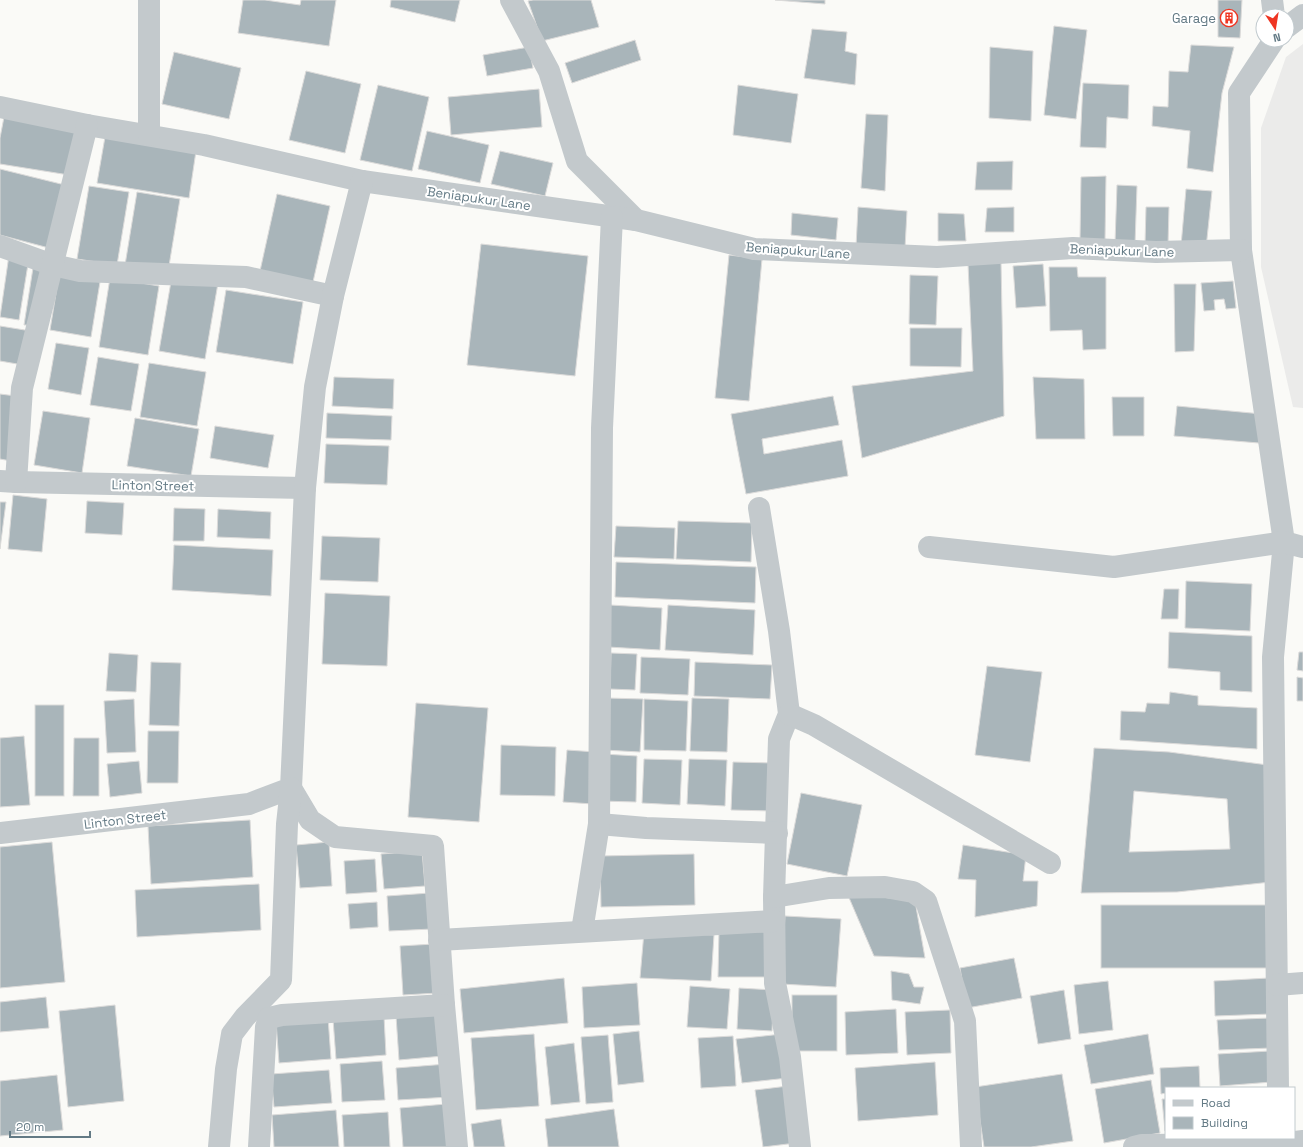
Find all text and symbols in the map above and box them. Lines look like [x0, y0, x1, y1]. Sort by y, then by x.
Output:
building icon: Garage [1219, 8, 1239, 28]
north arrow [1255, 8, 1295, 48]
place label: Garage [1172, 10, 1216, 27]
text: N [1272, 30, 1282, 45]
street label: Beniapukur Lane [426, 183, 532, 214]
street label: Beniapukur Lane [745, 238, 851, 263]
street label: Beniapukur Lane [1069, 240, 1175, 261]
street label: Linton Street [111, 476, 195, 495]
street label: Linton Street [83, 806, 167, 833]
legend [1165, 1087, 1295, 1139]
text: Road [1201, 1095, 1230, 1111]
scale bar [10, 1113, 90, 1139]
text: Building [1201, 1115, 1248, 1131]
text: 20 m [16, 1119, 44, 1135]

